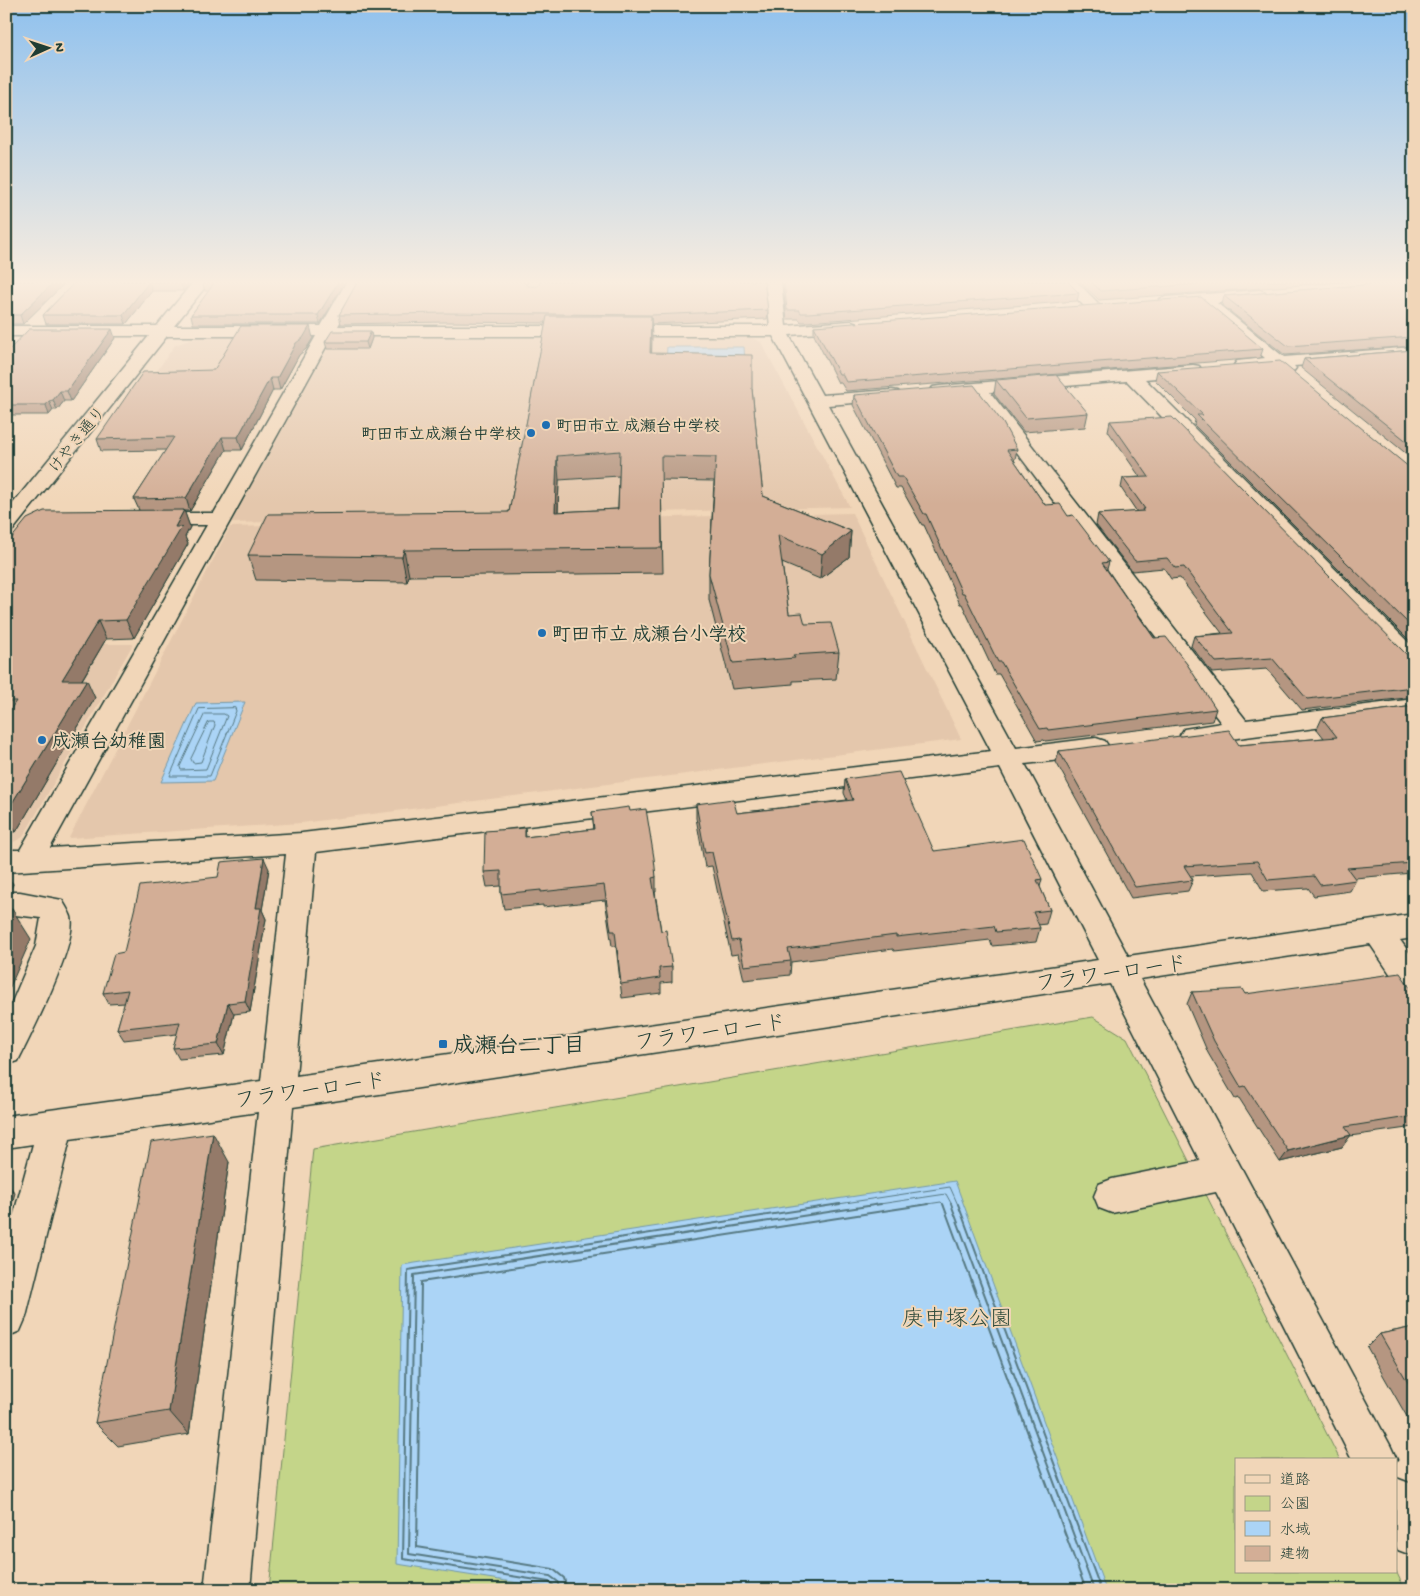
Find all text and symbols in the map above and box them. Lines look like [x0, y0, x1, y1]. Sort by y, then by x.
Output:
north arrow [22, 22, 72, 72]
text: N [50, 42, 67, 52]
street label: けやき通り [45, 404, 111, 478]
place label: 町田市立 成瀬台中学校 [556, 417, 720, 438]
marker: 町田市立 成瀬台中学校 [540, 419, 552, 431]
place label: 町田市立成瀬台中学校 [361, 425, 521, 446]
marker: 町田市立成瀬台中学校 [525, 427, 537, 439]
place label: 町田市立 成瀬台小学校 [552, 624, 747, 648]
marker: 町田市立 成瀬台小学校 [536, 627, 548, 639]
place label: 成瀬台幼稚園 [52, 731, 166, 755]
marker: 成瀬台幼稚園 [36, 734, 48, 746]
street label: フラワーロード [1034, 952, 1189, 999]
street label: フラワーロード [633, 1011, 788, 1058]
place label: 成瀬台二丁目 [453, 1033, 585, 1061]
marker: 成瀬台二丁目 [437, 1038, 449, 1050]
street label: フラワーロード [233, 1069, 388, 1116]
park label: 庚申塚公園 [902, 1306, 1012, 1334]
legend [1235, 1458, 1398, 1574]
text: 道路 [1280, 1472, 1310, 1490]
text: 公園 [1280, 1496, 1310, 1514]
text: 水域 [1280, 1521, 1310, 1540]
text: 建物 [1280, 1546, 1310, 1564]

